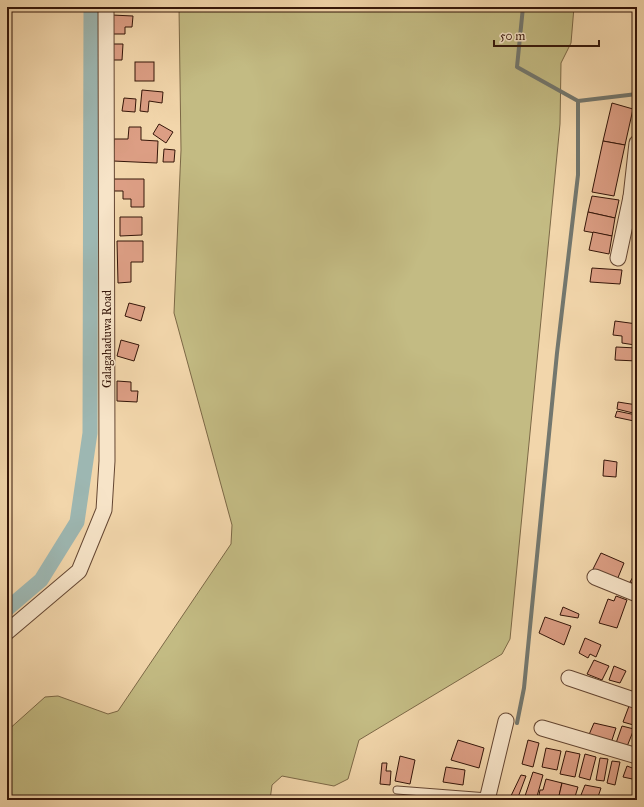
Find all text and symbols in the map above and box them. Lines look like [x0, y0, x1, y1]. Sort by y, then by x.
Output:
scale bar [494, 22, 599, 48]
text: 50 m [500, 29, 525, 43]
street label: Galagahaduwa Road [100, 290, 115, 388]

